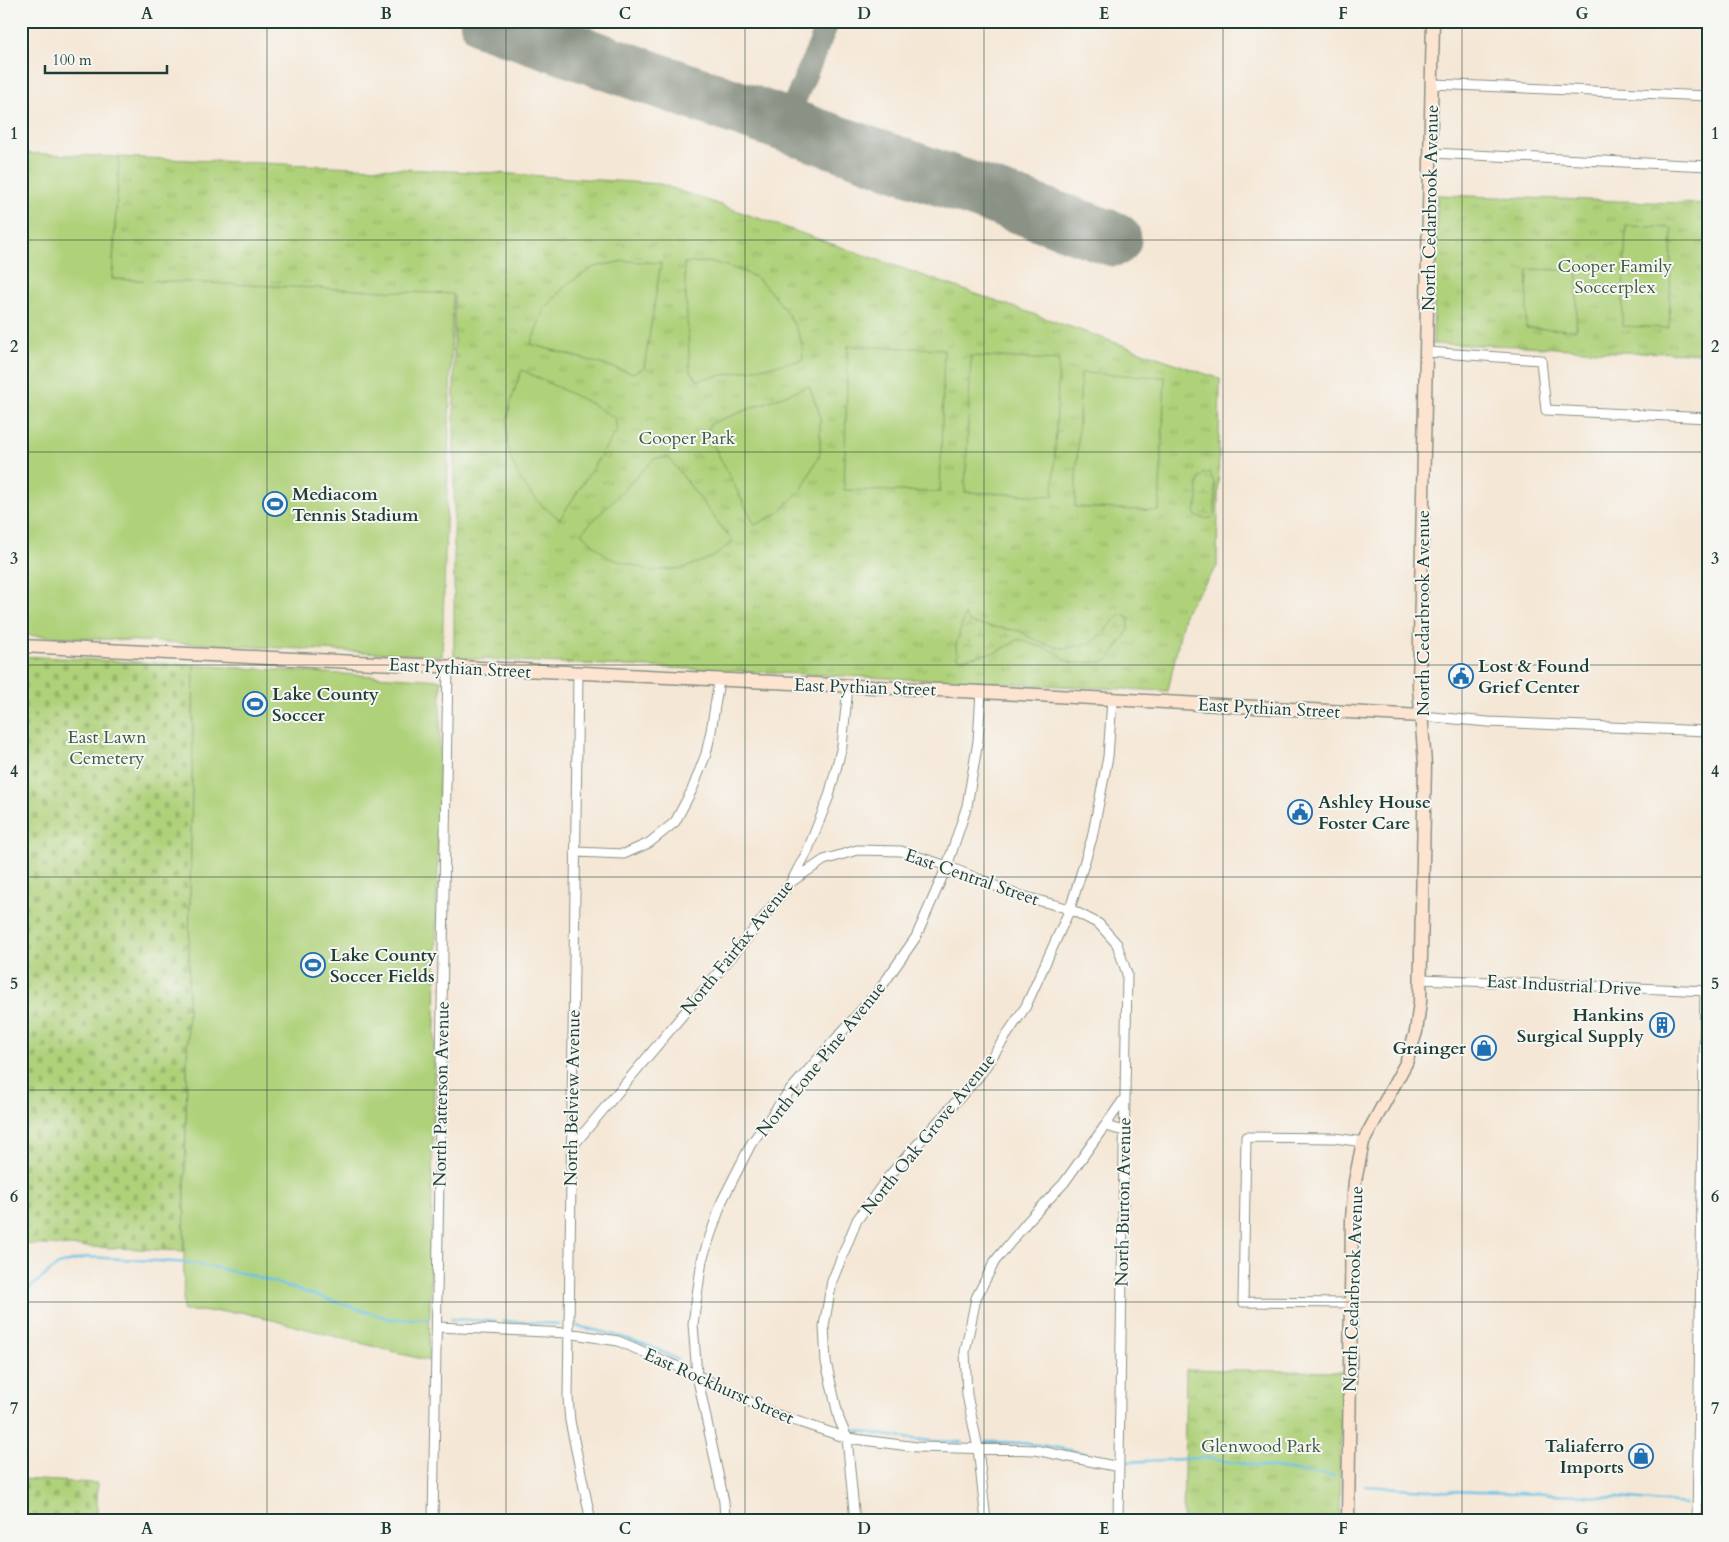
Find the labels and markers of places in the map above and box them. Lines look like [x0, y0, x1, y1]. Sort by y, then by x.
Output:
place label: Mediacom Tennis Stadium [292, 482, 419, 528]
sports icon: Mediacom Tennis Stadium [262, 491, 288, 517]
place label: Lost & Found Grief Center [1478, 654, 1590, 700]
public building icon: Lost & Found Grief Center [1448, 663, 1474, 689]
place label: Lake County Soccer [272, 682, 380, 728]
sports icon: Lake County Soccer [242, 691, 268, 717]
place label: Ashley House Foster Care [1318, 790, 1431, 836]
public building icon: Ashley House Foster Care [1287, 799, 1313, 825]
place label: Lake County Soccer Fields [330, 943, 438, 989]
sports icon: Lake County Soccer Fields [300, 952, 326, 978]
place label: Hankins Surgical Supply [1517, 1003, 1645, 1049]
building icon: Hankins Surgical Supply [1649, 1012, 1675, 1038]
shop icon: Grainger [1471, 1035, 1497, 1061]
place label: Grainger [1392, 1036, 1467, 1061]
place label: Taliaferro Imports [1545, 1434, 1624, 1480]
shop icon: Taliaferro Imports [1628, 1443, 1654, 1469]

